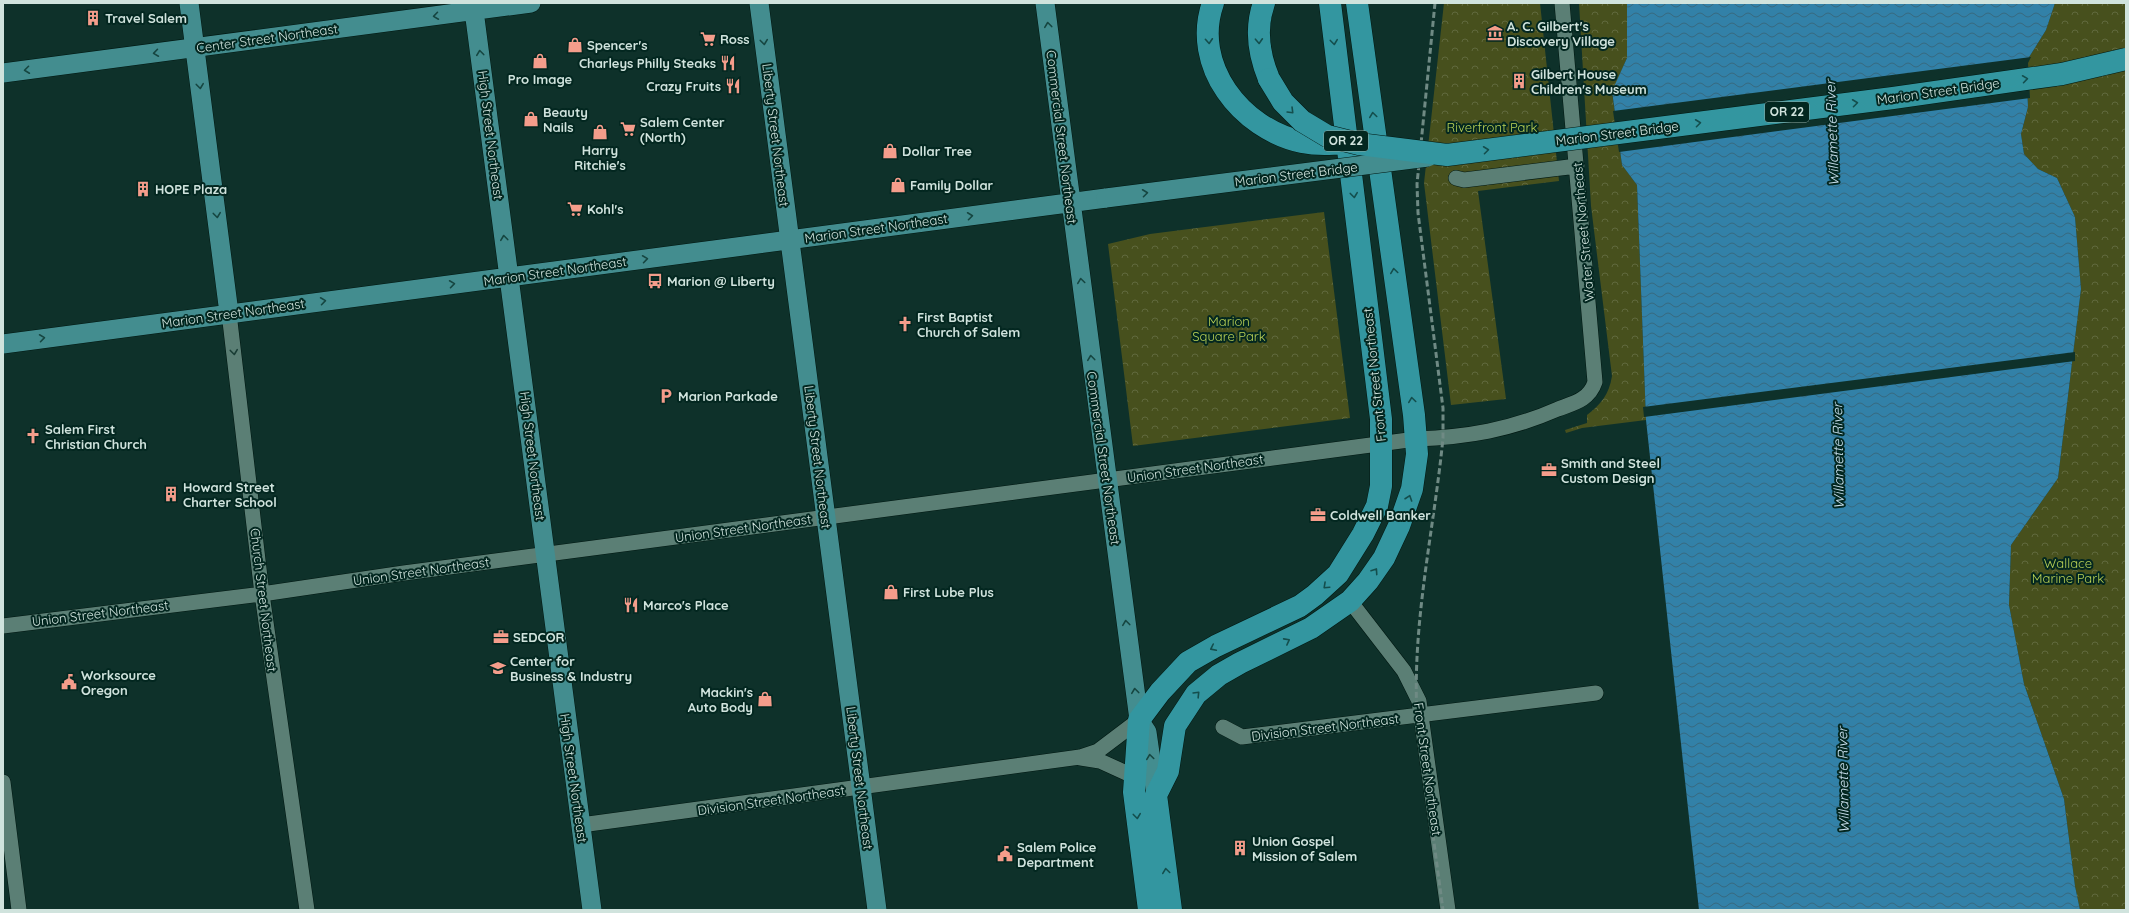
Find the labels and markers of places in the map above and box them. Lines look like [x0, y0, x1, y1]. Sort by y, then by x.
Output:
building icon: Travel Salem [84, 9, 102, 27]
place label: Travel Salem [105, 10, 187, 26]
place label: A. C. Gilbert's Discovery Village [1507, 18, 1615, 49]
museum icon: A. C. Gilbert's Discovery Village [1486, 24, 1504, 42]
supermarket icon: Ross [699, 30, 717, 48]
place label: Ross [720, 31, 750, 47]
shop icon: Spencer's [566, 36, 584, 54]
place label: Spencer's [587, 37, 647, 53]
shop icon: Pro Image [531, 52, 549, 70]
restaurant icon: Charleys Philly Steaks [719, 54, 737, 72]
place label: Charleys Philly Steaks [579, 55, 716, 71]
place label: Gilbert House Children's Museum [1531, 66, 1647, 97]
place label: Pro Image [508, 71, 573, 87]
building icon: Gilbert House Children's Museum [1510, 72, 1528, 90]
restaurant icon: Crazy Fruits [724, 77, 742, 95]
place label: Crazy Fruits [646, 78, 721, 94]
place label: Beauty Nails [543, 104, 588, 135]
shop icon: Beauty Nails [522, 110, 540, 128]
place label: Salem Center (North) [640, 114, 725, 145]
supermarket icon: Salem Center (North) [619, 120, 637, 138]
shop icon: Harry Ritchie's [591, 123, 609, 141]
place label: Harry Ritchie's [574, 142, 626, 173]
shop icon: Dollar Tree [881, 142, 899, 160]
place label: Dollar Tree [902, 143, 972, 159]
shop icon: Family Dollar [889, 176, 907, 194]
place label: Family Dollar [910, 177, 994, 193]
building icon: HOPE Plaza [134, 180, 152, 198]
place label: HOPE Plaza [155, 181, 227, 197]
supermarket icon: Kohl's [566, 200, 584, 218]
place label: Kohl's [587, 201, 624, 217]
bus stop icon: Marion @ Liberty [646, 272, 664, 290]
place label: Marion @ Liberty [667, 273, 775, 289]
place label: First Baptist Church of Salem [917, 309, 1020, 340]
church icon: First Baptist Church of Salem [896, 315, 914, 333]
parking icon: Marion Parkade [657, 387, 675, 405]
place label: Marion Parkade [678, 388, 778, 404]
place label: Salem First Christian Church [45, 421, 147, 452]
church icon: Salem First Christian Church [24, 427, 42, 445]
place label: Smith and Steel Custom Design [1561, 455, 1660, 486]
office icon: Smith and Steel Custom Design [1540, 461, 1558, 479]
place label: Howard Street Charter School [183, 479, 277, 510]
building icon: Howard Street Charter School [162, 485, 180, 503]
office icon: Coldwell Banker [1309, 506, 1327, 524]
place label: Coldwell Banker [1330, 507, 1431, 523]
shop icon: First Lube Plus [882, 583, 900, 601]
place label: First Lube Plus [903, 584, 994, 600]
restaurant icon: Marco's Place [622, 596, 640, 614]
place label: Marco's Place [643, 597, 729, 613]
office icon: SEDCOR [492, 628, 510, 646]
place label: SEDCOR [513, 629, 565, 645]
place label: Center for Business & Industry [510, 653, 632, 684]
school or university icon: Center for Business & Industry [489, 659, 507, 677]
place label: Worksource Oregon [81, 667, 156, 698]
public building icon: Worksource Oregon [60, 673, 78, 691]
place label: Mackin's Auto Body [688, 684, 753, 715]
shop icon: Mackin's Auto Body [756, 690, 774, 708]
place label: Union Gospel Mission of Salem [1252, 833, 1357, 864]
place label: Salem Police Department [1017, 839, 1097, 870]
building icon: Union Gospel Mission of Salem [1231, 839, 1249, 857]
public building icon: Salem Police Department [996, 845, 1014, 863]

